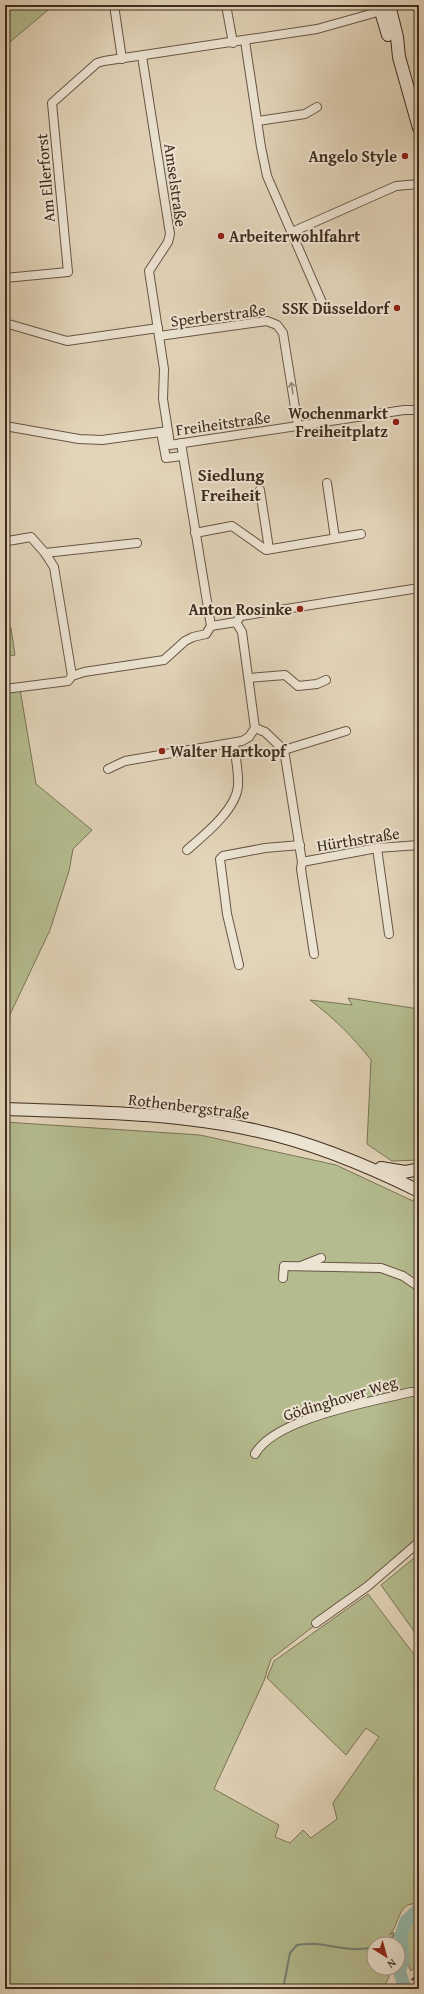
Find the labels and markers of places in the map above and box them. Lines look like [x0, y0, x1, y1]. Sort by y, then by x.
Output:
place label: Angelo Style [309, 144, 397, 168]
marker: Angelo Style [400, 151, 410, 161]
place label: Arbeiterwohlfahrt [229, 224, 360, 248]
marker: Arbeiterwohlfahrt [216, 231, 226, 241]
place label: SSK Düsseldorf [282, 296, 391, 320]
marker: SSK Düsseldorf [392, 303, 402, 313]
place label: Wochenmarkt Freiheitplatz [288, 401, 388, 443]
marker: Wochenmarkt Freiheitplatz [391, 417, 401, 427]
place label: Anton Rosinke [188, 597, 292, 621]
marker: Anton Rosinke [295, 604, 305, 614]
place label: Walter Hartkopf [170, 739, 288, 763]
marker: Walter Hartkopf [157, 746, 167, 756]

